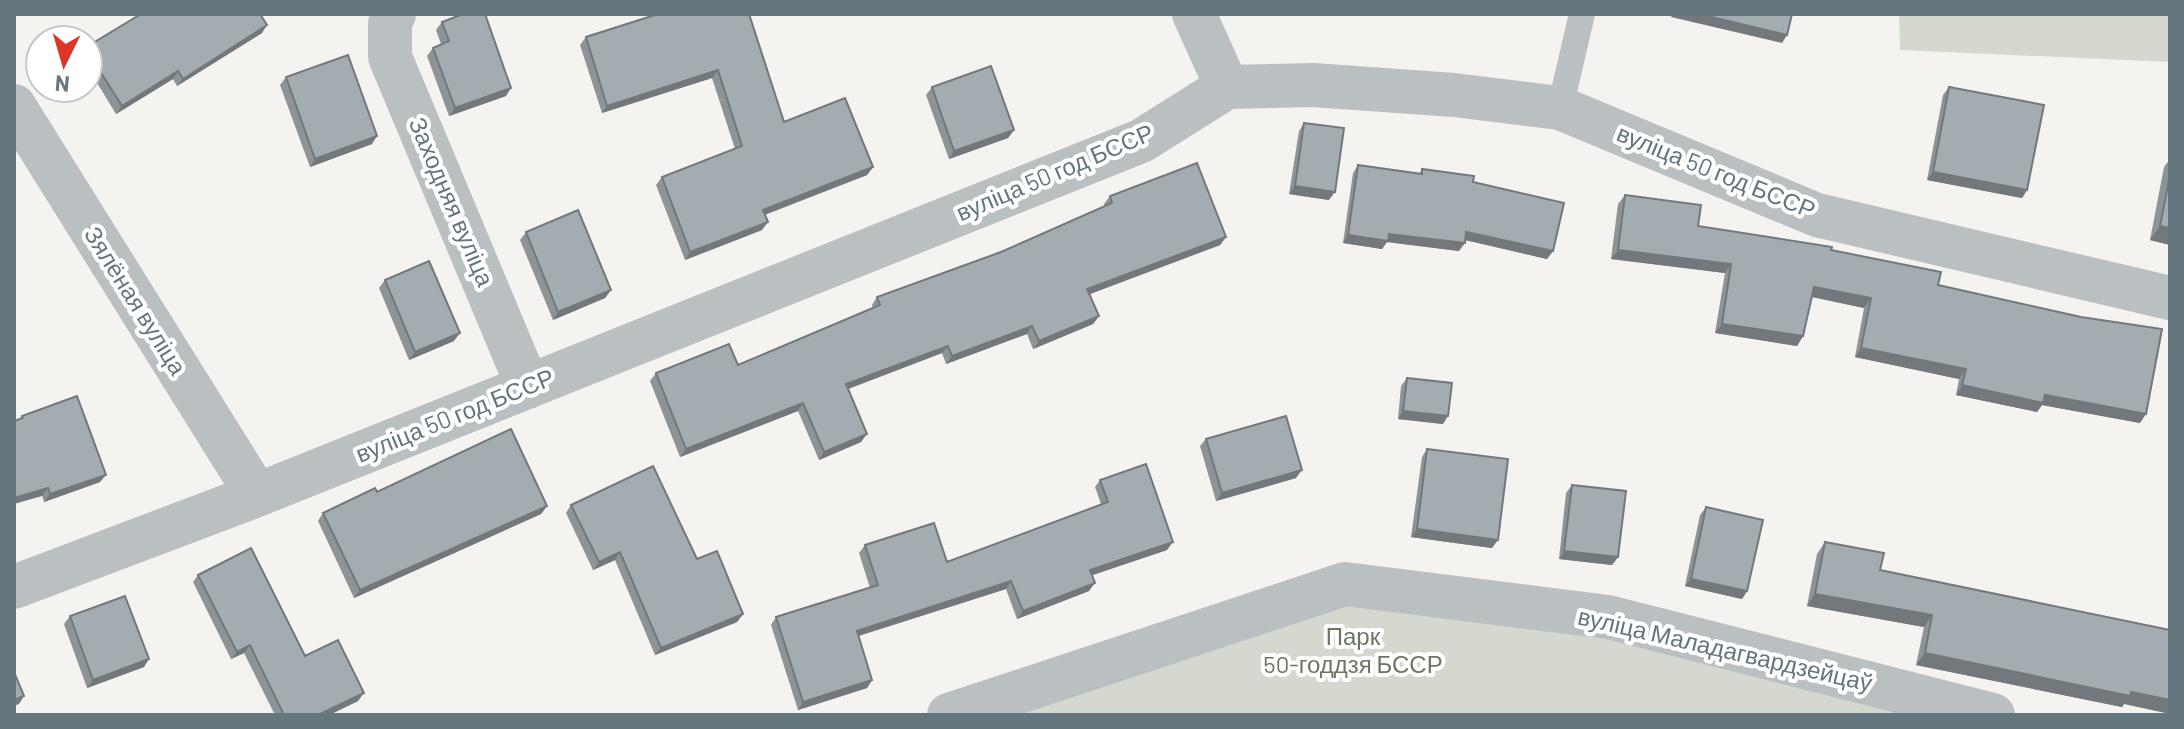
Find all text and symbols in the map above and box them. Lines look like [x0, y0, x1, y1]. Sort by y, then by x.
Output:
north arrow [24, 24, 104, 104]
text: N [54, 71, 71, 99]
street label: Заходняя вуліца [404, 113, 501, 291]
street label: вуліца 50 год БССР [951, 117, 1157, 226]
street label: вуліца 50 год БССР [1613, 118, 1820, 224]
street label: Зялёная вуліца [79, 221, 194, 380]
street label: вуліца 50 год БССР [351, 362, 558, 468]
street label: вуліца Маладагвардзейцаў [1575, 601, 1875, 697]
park label: Парк 50-годдзя БССР [1263, 621, 1443, 678]

